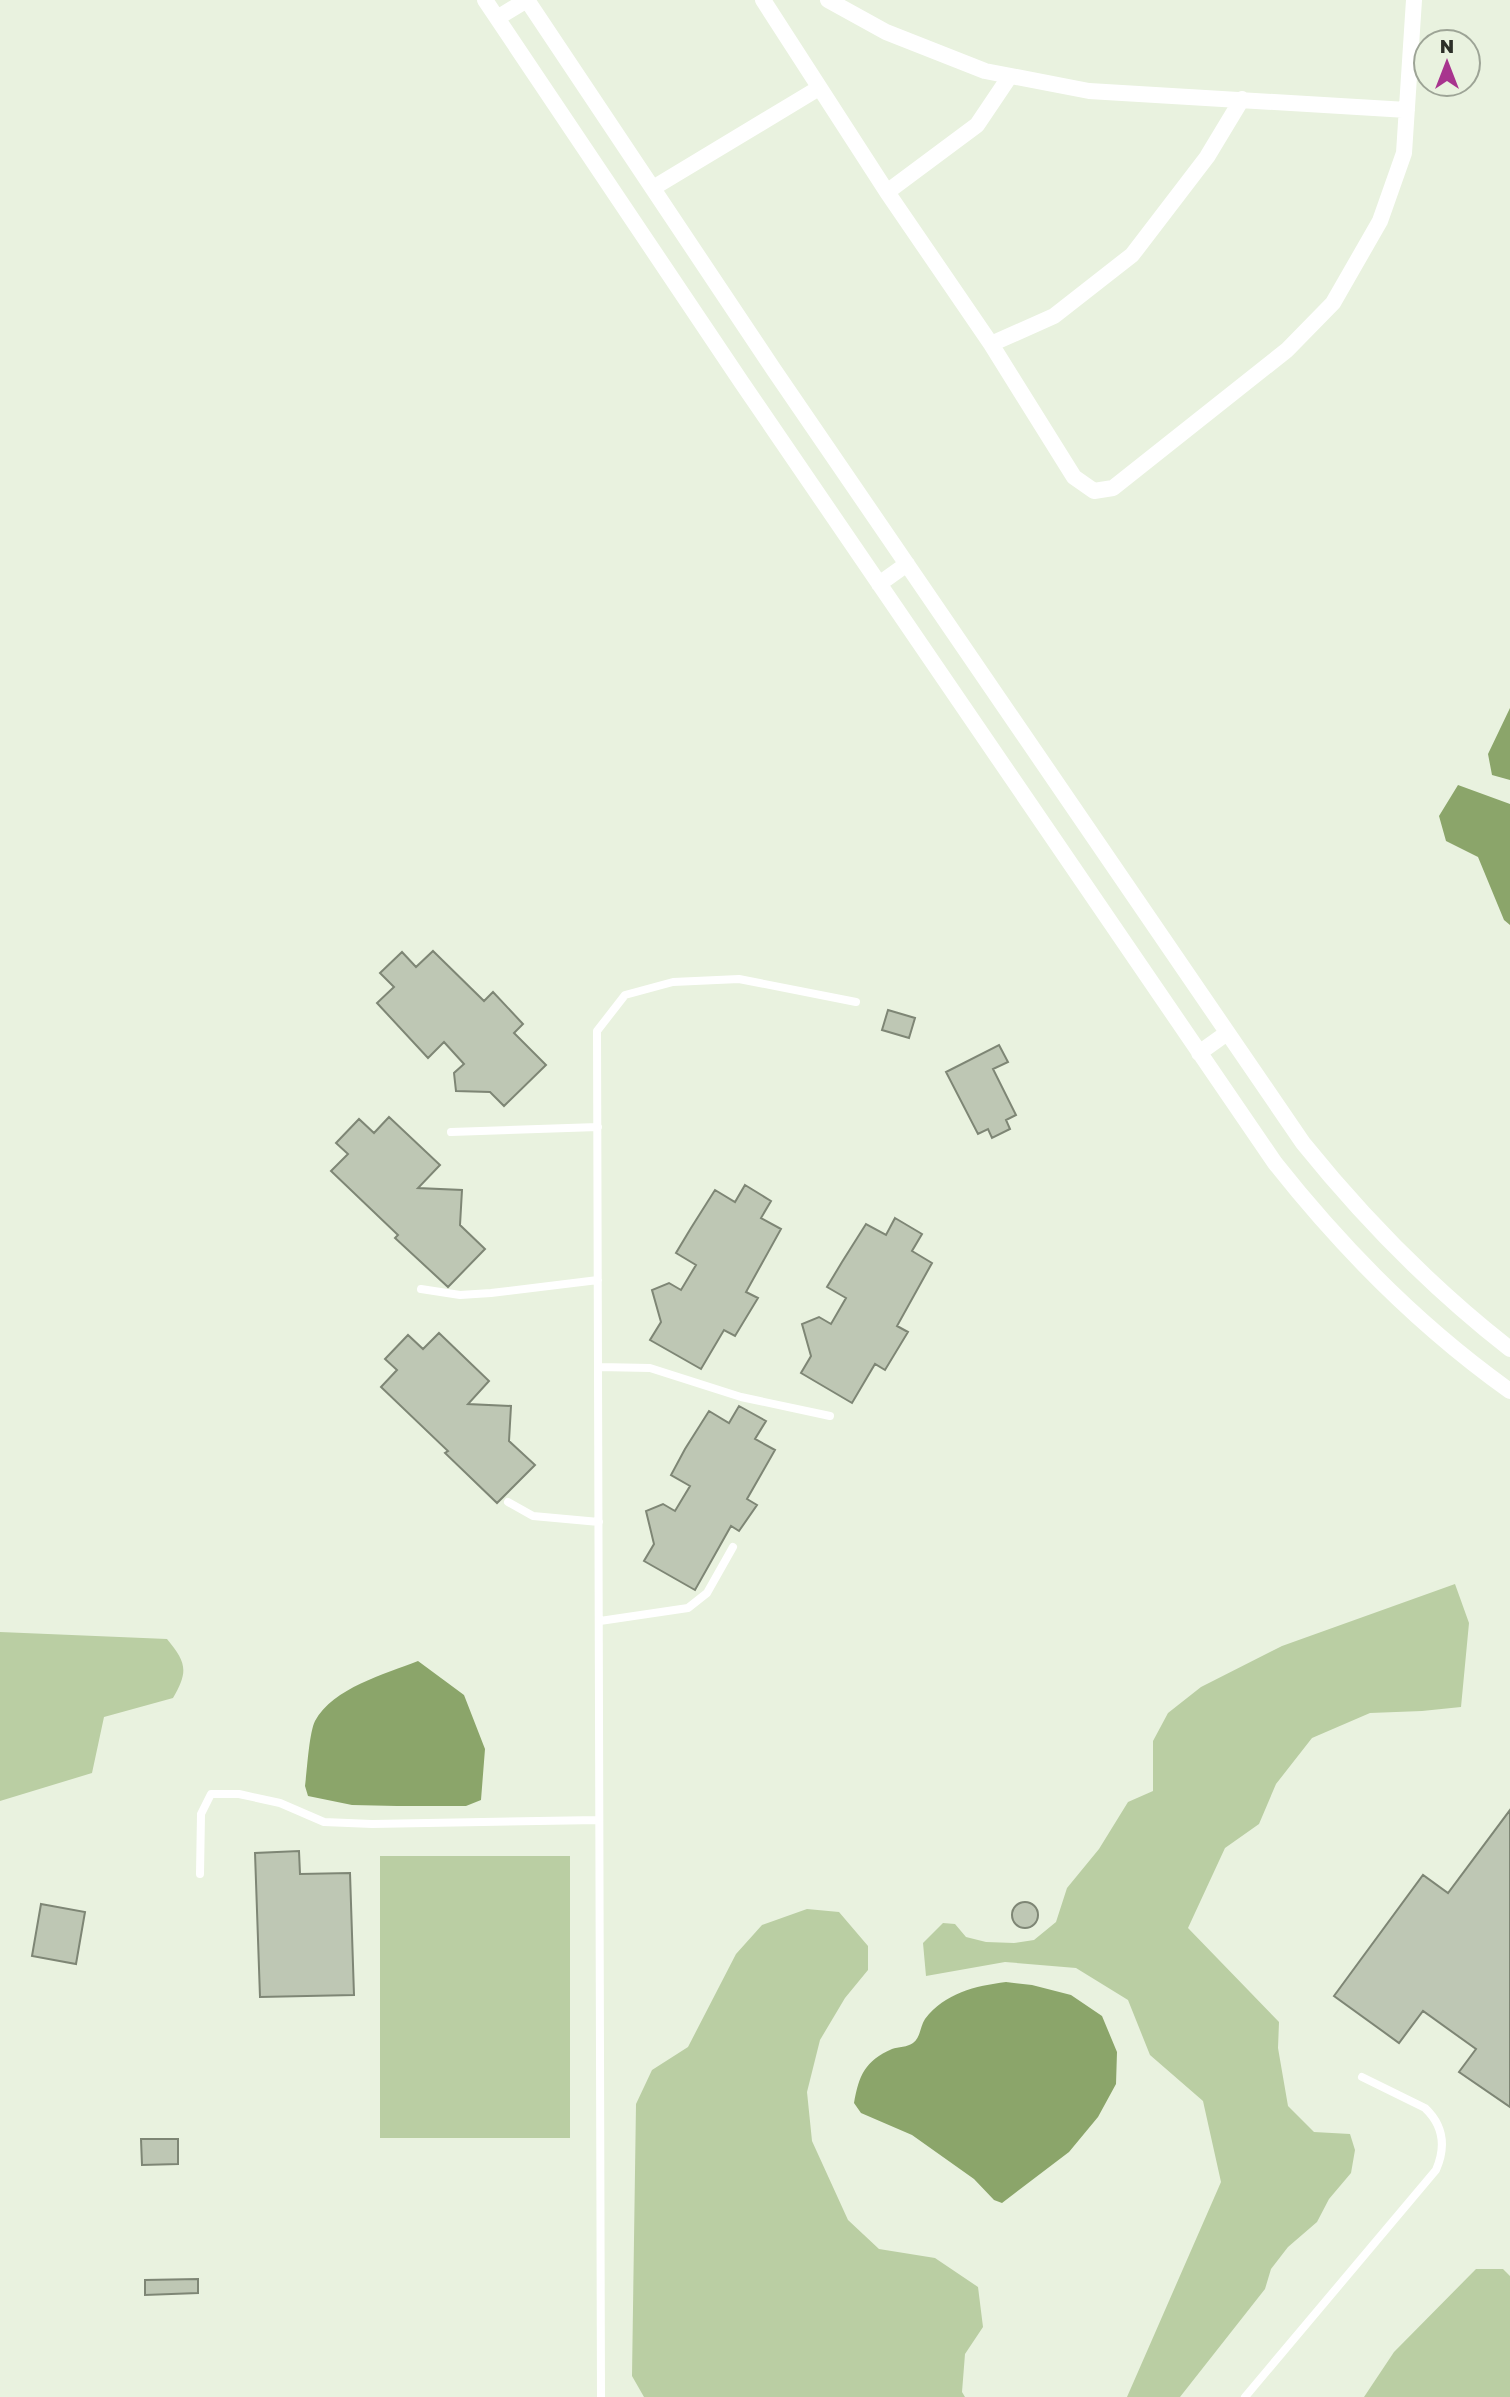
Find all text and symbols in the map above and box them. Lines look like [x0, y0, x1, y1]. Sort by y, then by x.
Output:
north arrow [1412, 28, 1482, 98]
text: N [1440, 34, 1454, 57]

